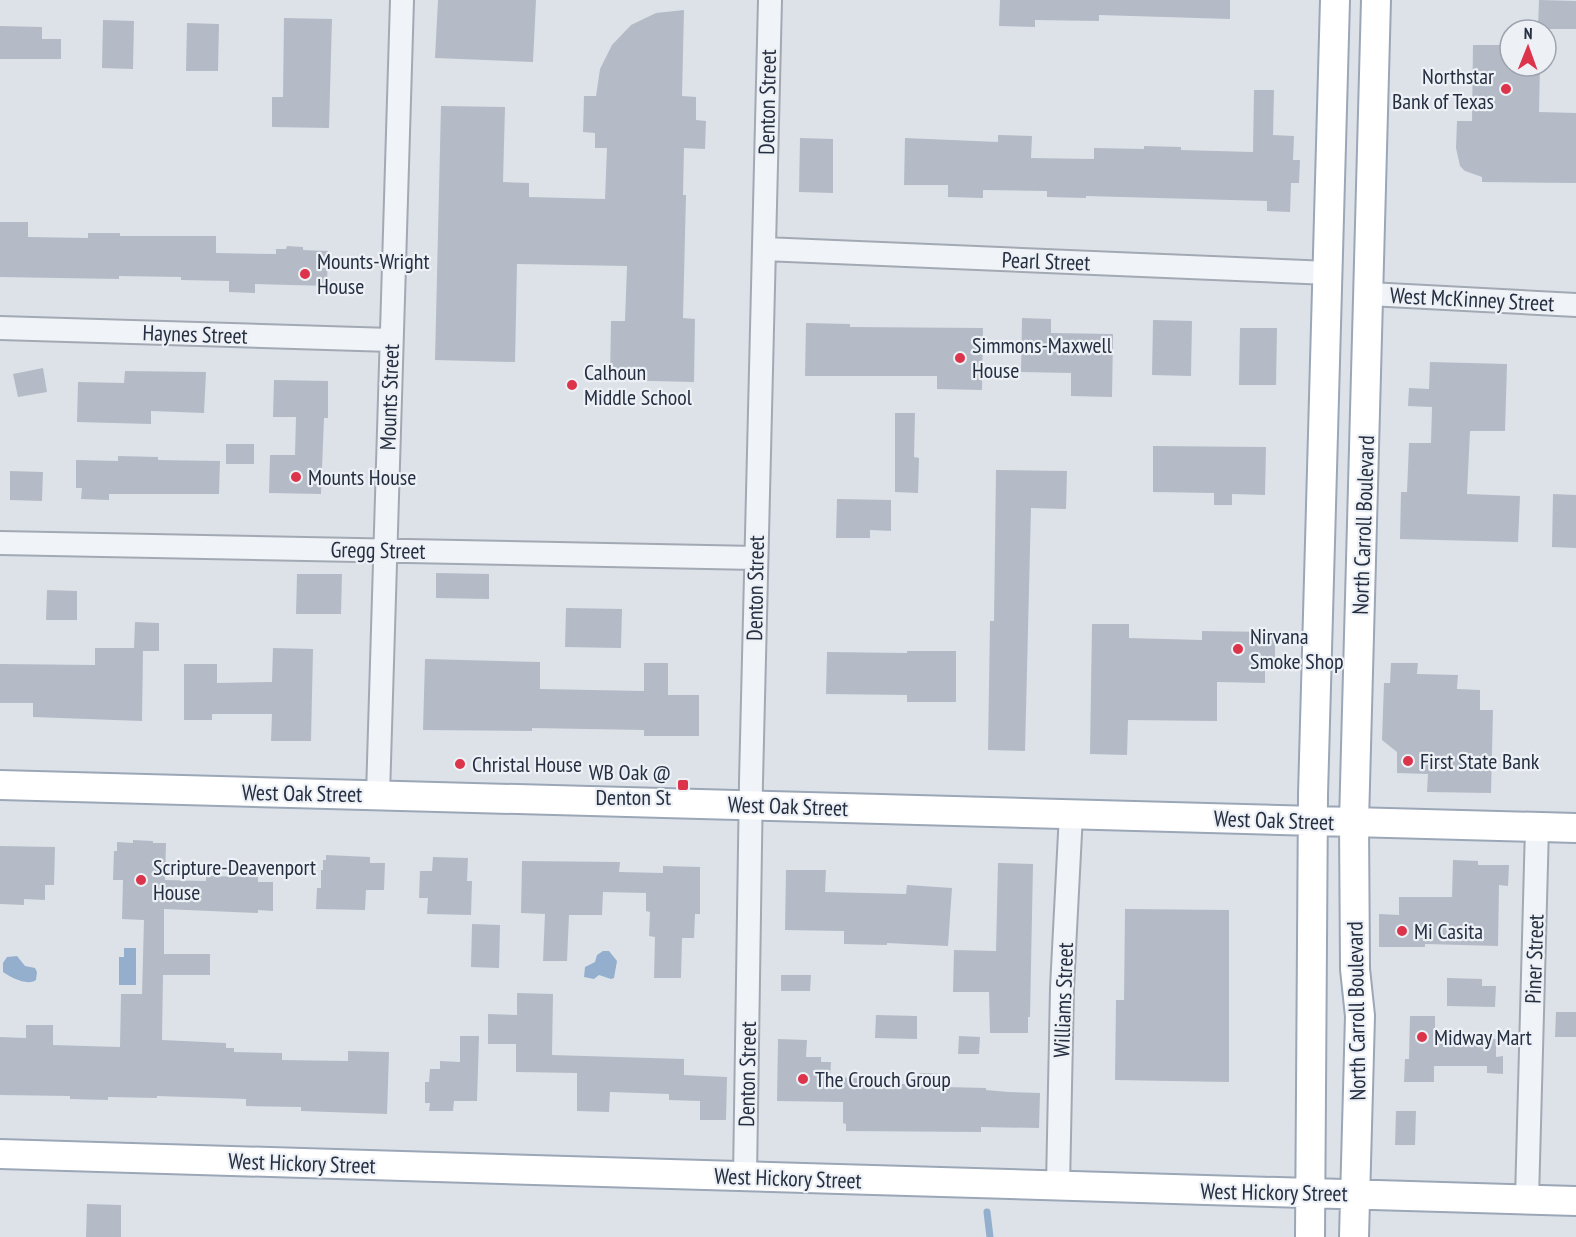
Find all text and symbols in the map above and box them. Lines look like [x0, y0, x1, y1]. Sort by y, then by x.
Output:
north arrow [1498, 18, 1558, 78]
text: N [1524, 23, 1533, 43]
street label: Denton Street [752, 49, 782, 155]
place label: Northstar Bank of Texas [1392, 62, 1494, 115]
marker: Northstar Bank of Texas [1499, 82, 1513, 96]
street label: Pearl Street [1001, 245, 1091, 277]
place label: Mounts-Wright House [317, 247, 430, 300]
marker: Mounts-Wright House [298, 267, 312, 281]
street label: West McKinney Street [1389, 281, 1555, 317]
street label: Haynes Street [142, 318, 248, 350]
place label: Simmons-Maxwell House [972, 331, 1113, 384]
street label: Mounts Street [373, 343, 405, 451]
marker: Simmons-Maxwell House [953, 351, 967, 365]
place label: Calhoun Middle School [584, 358, 693, 411]
marker: Calhoun Middle School [565, 378, 579, 392]
street label: North Carroll Boulevard [1346, 435, 1380, 615]
place label: Mounts House [308, 463, 416, 491]
marker: Mounts House [289, 470, 303, 484]
street label: Gregg Street [330, 535, 426, 565]
street label: Denton Street [740, 535, 770, 641]
place label: Nirvana Smoke Shop [1250, 622, 1343, 675]
marker: Nirvana Smoke Shop [1231, 642, 1245, 656]
place label: First State Bank [1420, 747, 1540, 775]
place label: Christal House [472, 750, 582, 778]
marker: First State Bank [1401, 754, 1415, 768]
marker: Christal House [453, 757, 467, 771]
place label: WB Oak @ Denton St [589, 758, 671, 811]
street label: West Oak Street [242, 778, 362, 808]
marker: WB Oak @ Denton St [676, 778, 690, 792]
street label: West Oak Street [727, 790, 849, 822]
street label: West Oak Street [1213, 804, 1335, 836]
place label: Scripture-Deavenport House [153, 853, 316, 906]
marker: Scripture-Deavenport House [134, 873, 148, 887]
street label: Piner Street [1518, 914, 1550, 1004]
place label: Mi Casita [1414, 917, 1483, 945]
street label: North Carroll Boulevard [1340, 921, 1372, 1101]
marker: Mi Casita [1395, 924, 1409, 938]
street label: Williams Street [1047, 942, 1079, 1058]
street label: Denton Street [732, 1021, 762, 1127]
place label: Midway Mart [1434, 1023, 1532, 1051]
marker: Midway Mart [1415, 1030, 1429, 1044]
place label: The Crouch Group [815, 1065, 951, 1093]
marker: The Crouch Group [796, 1072, 810, 1086]
street label: West Hickory Street [228, 1146, 376, 1180]
street label: West Hickory Street [714, 1161, 862, 1195]
street label: West Hickory Street [1200, 1177, 1348, 1207]

